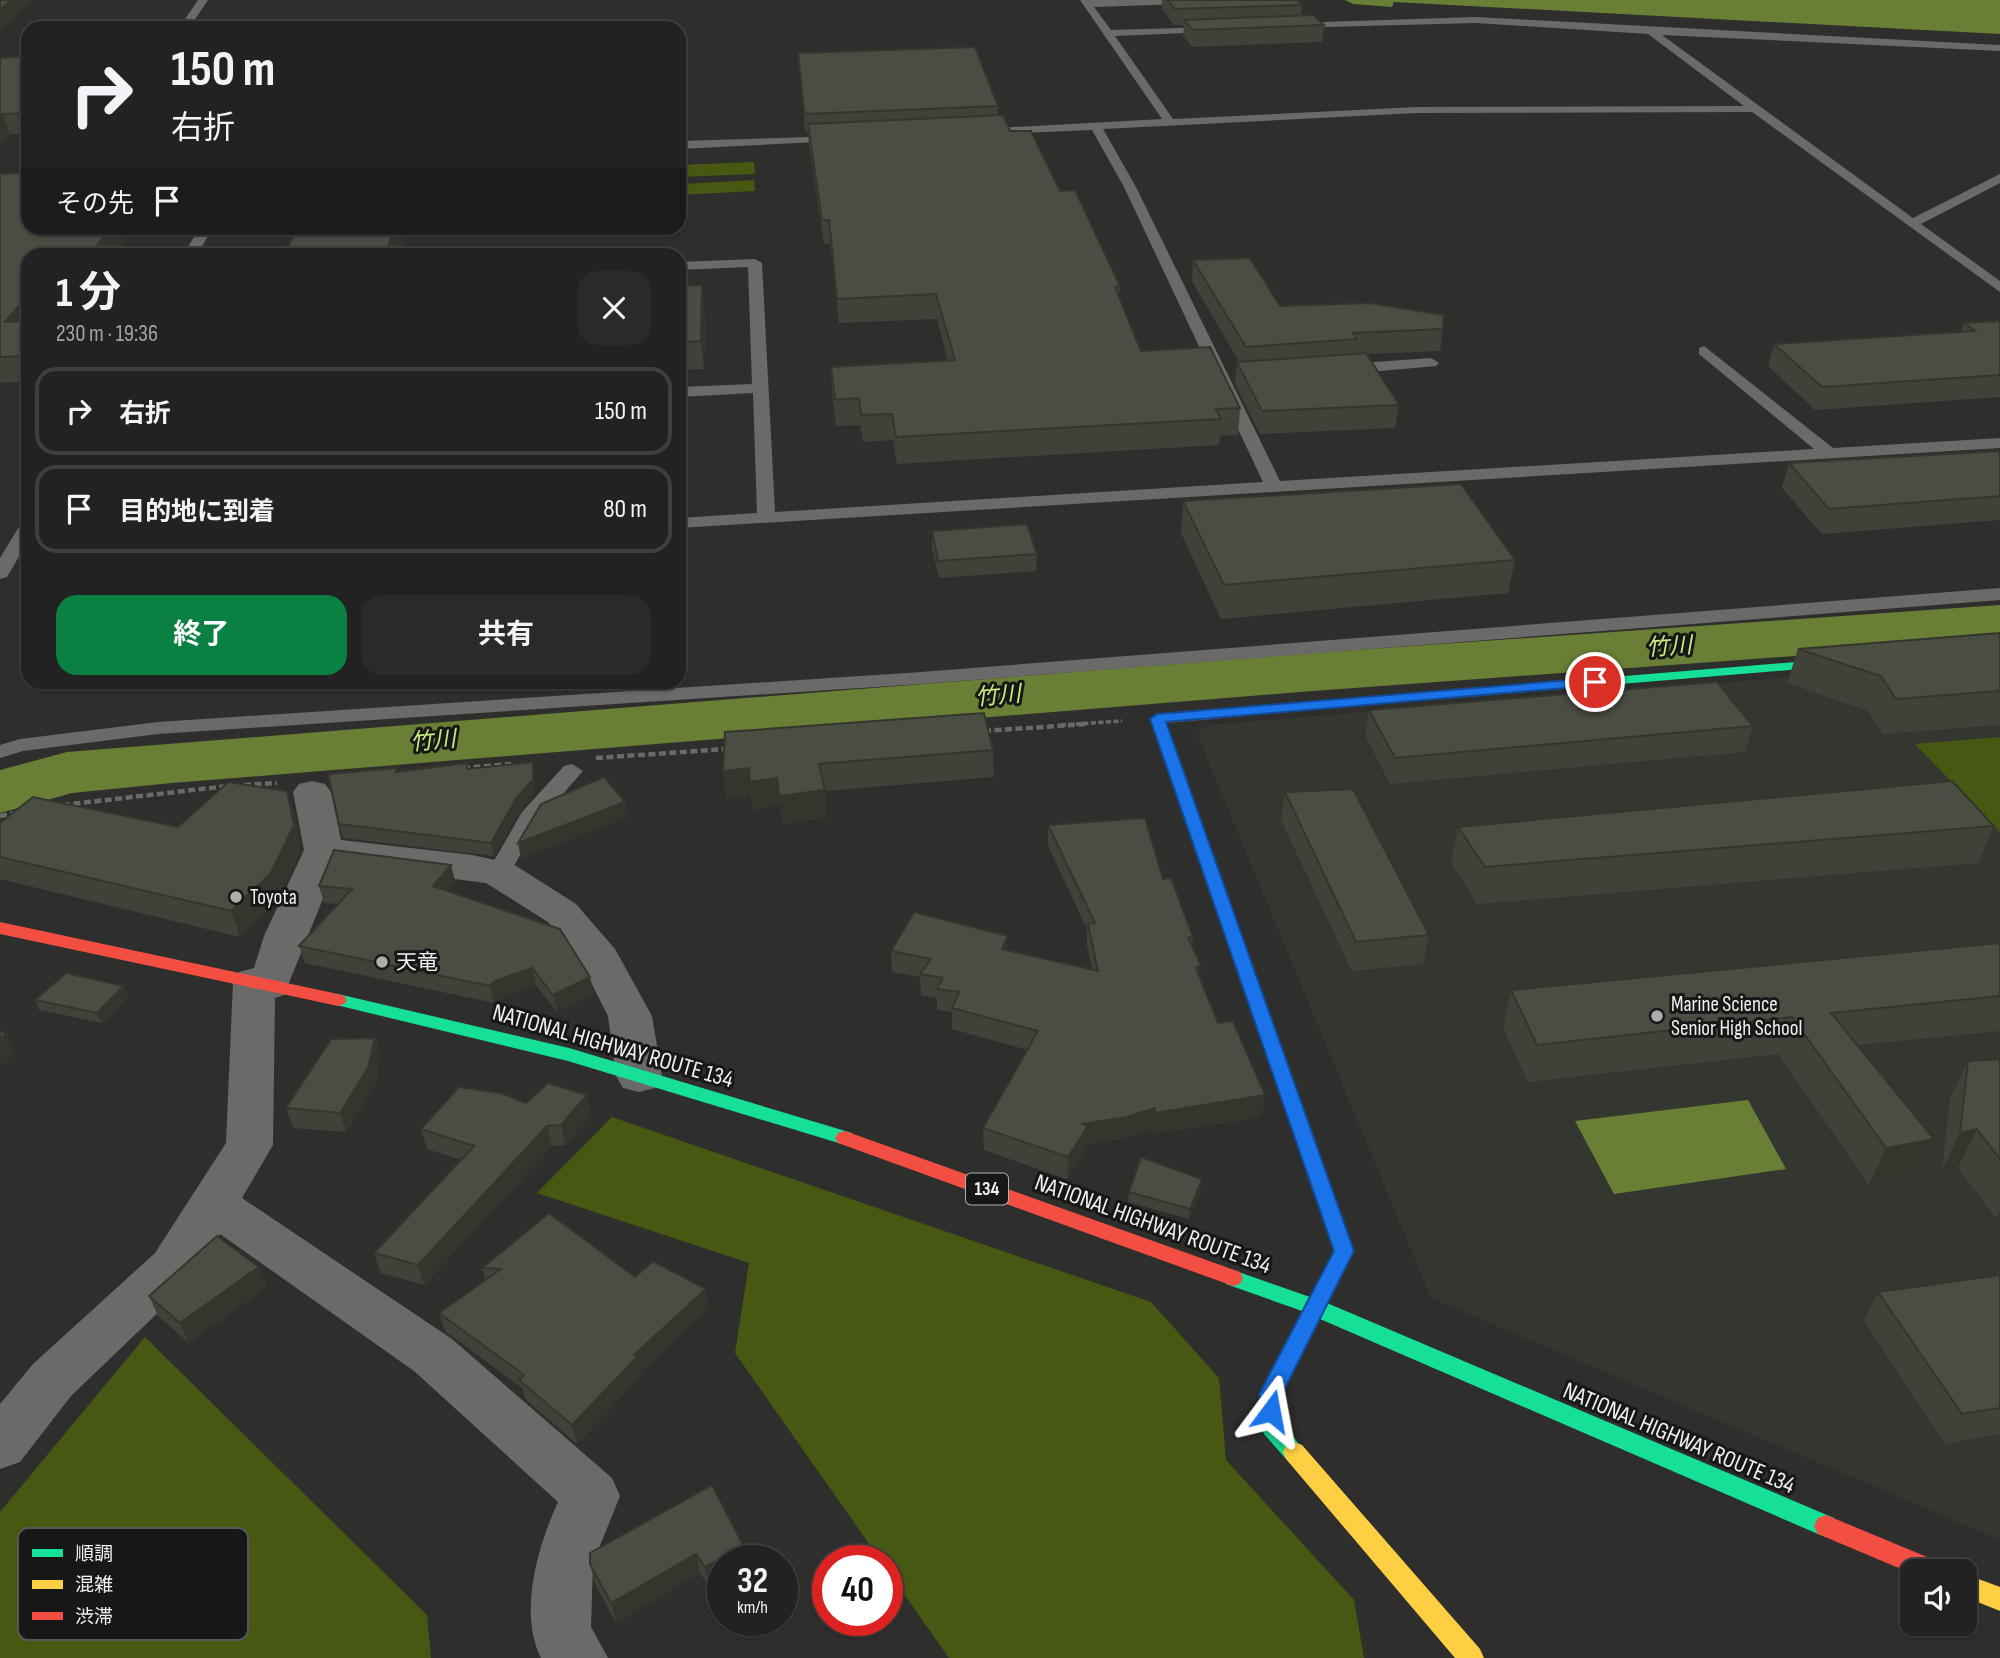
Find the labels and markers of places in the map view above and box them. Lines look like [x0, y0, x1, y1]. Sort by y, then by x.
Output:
pin [1565, 652, 1625, 712]
place label: Toyota [250, 885, 297, 910]
marker: Toyota [228, 889, 244, 905]
place label: 天竜 [396, 950, 438, 975]
marker: 天竜 [374, 954, 390, 970]
place label: Marine Science Senior High School [1671, 992, 1802, 1041]
marker: Marine Science Senior High School [1649, 1008, 1665, 1024]

